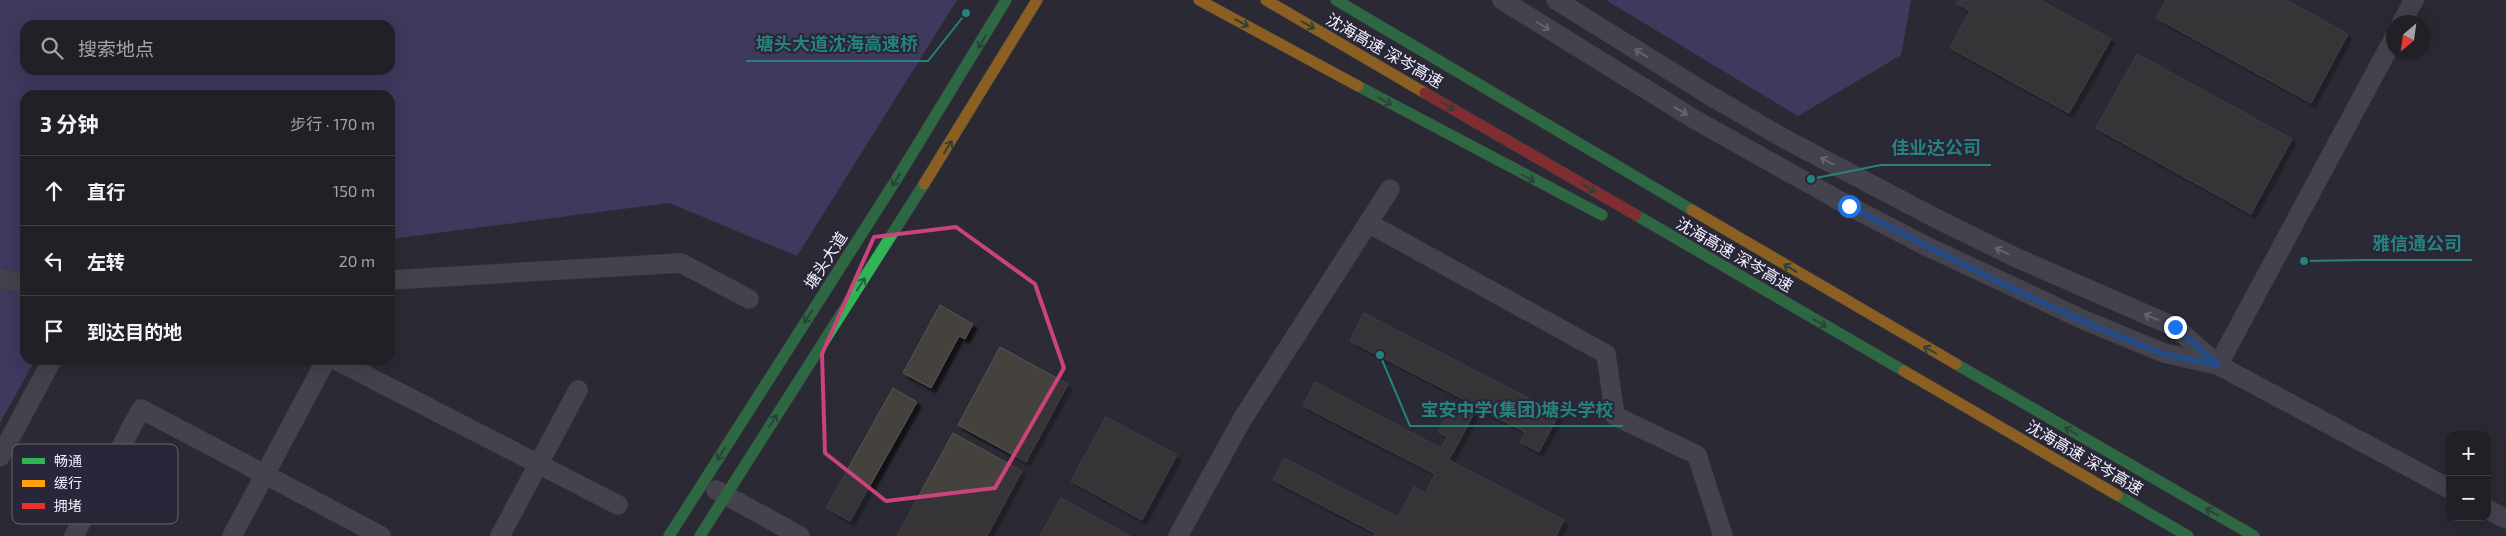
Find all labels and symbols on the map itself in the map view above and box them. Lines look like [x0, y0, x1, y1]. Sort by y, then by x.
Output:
street label: 沈海高速 深岑高速 [1323, 9, 1447, 91]
north arrow [2386, 15, 2431, 60]
one-way arrow [1235, 19, 1249, 29]
one-way arrow [1300, 20, 1315, 30]
one-way arrow [1535, 21, 1549, 31]
callout: 塘头大道沈海高速桥 [746, 28, 928, 61]
text: 塘头大道沈海高速桥 [756, 32, 918, 54]
one-way arrow [976, 35, 986, 49]
one-way arrow [1634, 48, 1648, 58]
one-way arrow [1377, 97, 1392, 106]
one-way arrow [1441, 102, 1455, 112]
one-way arrow [1674, 106, 1688, 117]
callout: 佳业达公司 [1881, 132, 1991, 165]
text: 佳业达公司 [1891, 136, 1981, 158]
one-way arrow [943, 141, 953, 155]
one-way arrow [1820, 156, 1834, 166]
one-way arrow [891, 173, 901, 187]
one-way arrow [1520, 174, 1535, 183]
one-way arrow [1581, 184, 1595, 194]
route start [1838, 195, 1861, 218]
street label: 沈海高速 深岑高速 [1673, 213, 1797, 295]
callout: 雅信通公司 [2362, 227, 2472, 260]
street label: 塘头大道 [800, 228, 850, 292]
text: 雅信通公司 [2372, 232, 2462, 254]
one-way arrow [1995, 246, 2010, 256]
one-way arrow [1783, 263, 1798, 273]
one-way arrow [856, 278, 866, 292]
one-way arrow [803, 310, 814, 324]
one-way arrow [2144, 311, 2159, 321]
route end [2164, 316, 2187, 339]
one-way arrow [1812, 318, 1827, 328]
one-way arrow [1924, 344, 1938, 354]
callout: 宝安中学(集团)塘头学校 [1410, 393, 1623, 426]
text: 宝安中学(集团)塘头学校 [1420, 398, 1614, 420]
one-way arrow [768, 415, 778, 429]
street label: 沈海高速 深岑高速 [2023, 416, 2147, 498]
one-way arrow [2065, 425, 2079, 435]
legend [12, 444, 178, 524]
one-way arrow [716, 447, 726, 461]
text: 畅通 [54, 452, 82, 469]
text: 缓行 [54, 474, 82, 491]
text: 拥堵 [54, 497, 82, 514]
one-way arrow [2206, 506, 2220, 516]

